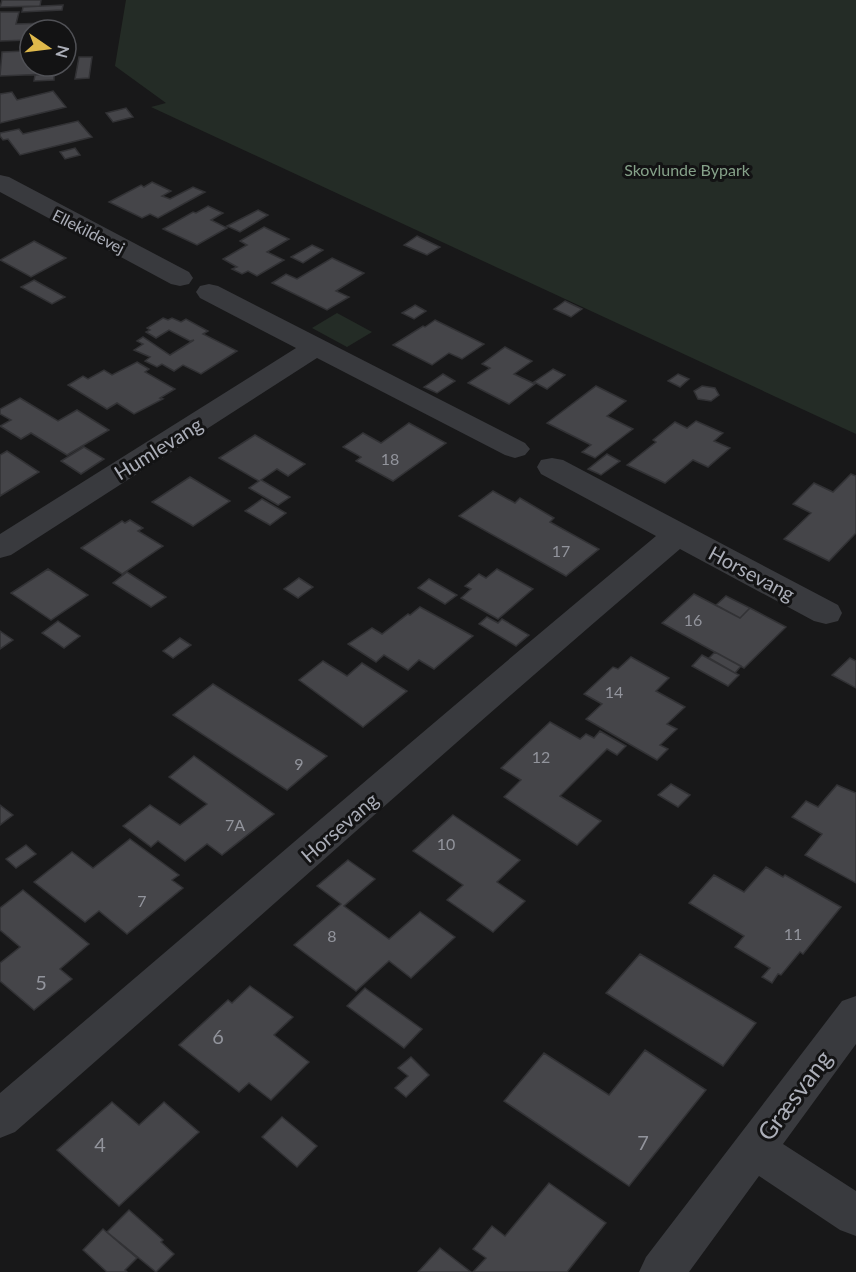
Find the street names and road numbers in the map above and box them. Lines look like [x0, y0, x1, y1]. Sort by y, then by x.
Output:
street label: Ellekildevej [50, 205, 128, 257]
street label: Humlevang [110, 411, 206, 485]
street label: Horsevang [705, 540, 799, 606]
street label: Horsevang [296, 787, 382, 867]
street label: Græsvang [751, 1044, 837, 1146]

